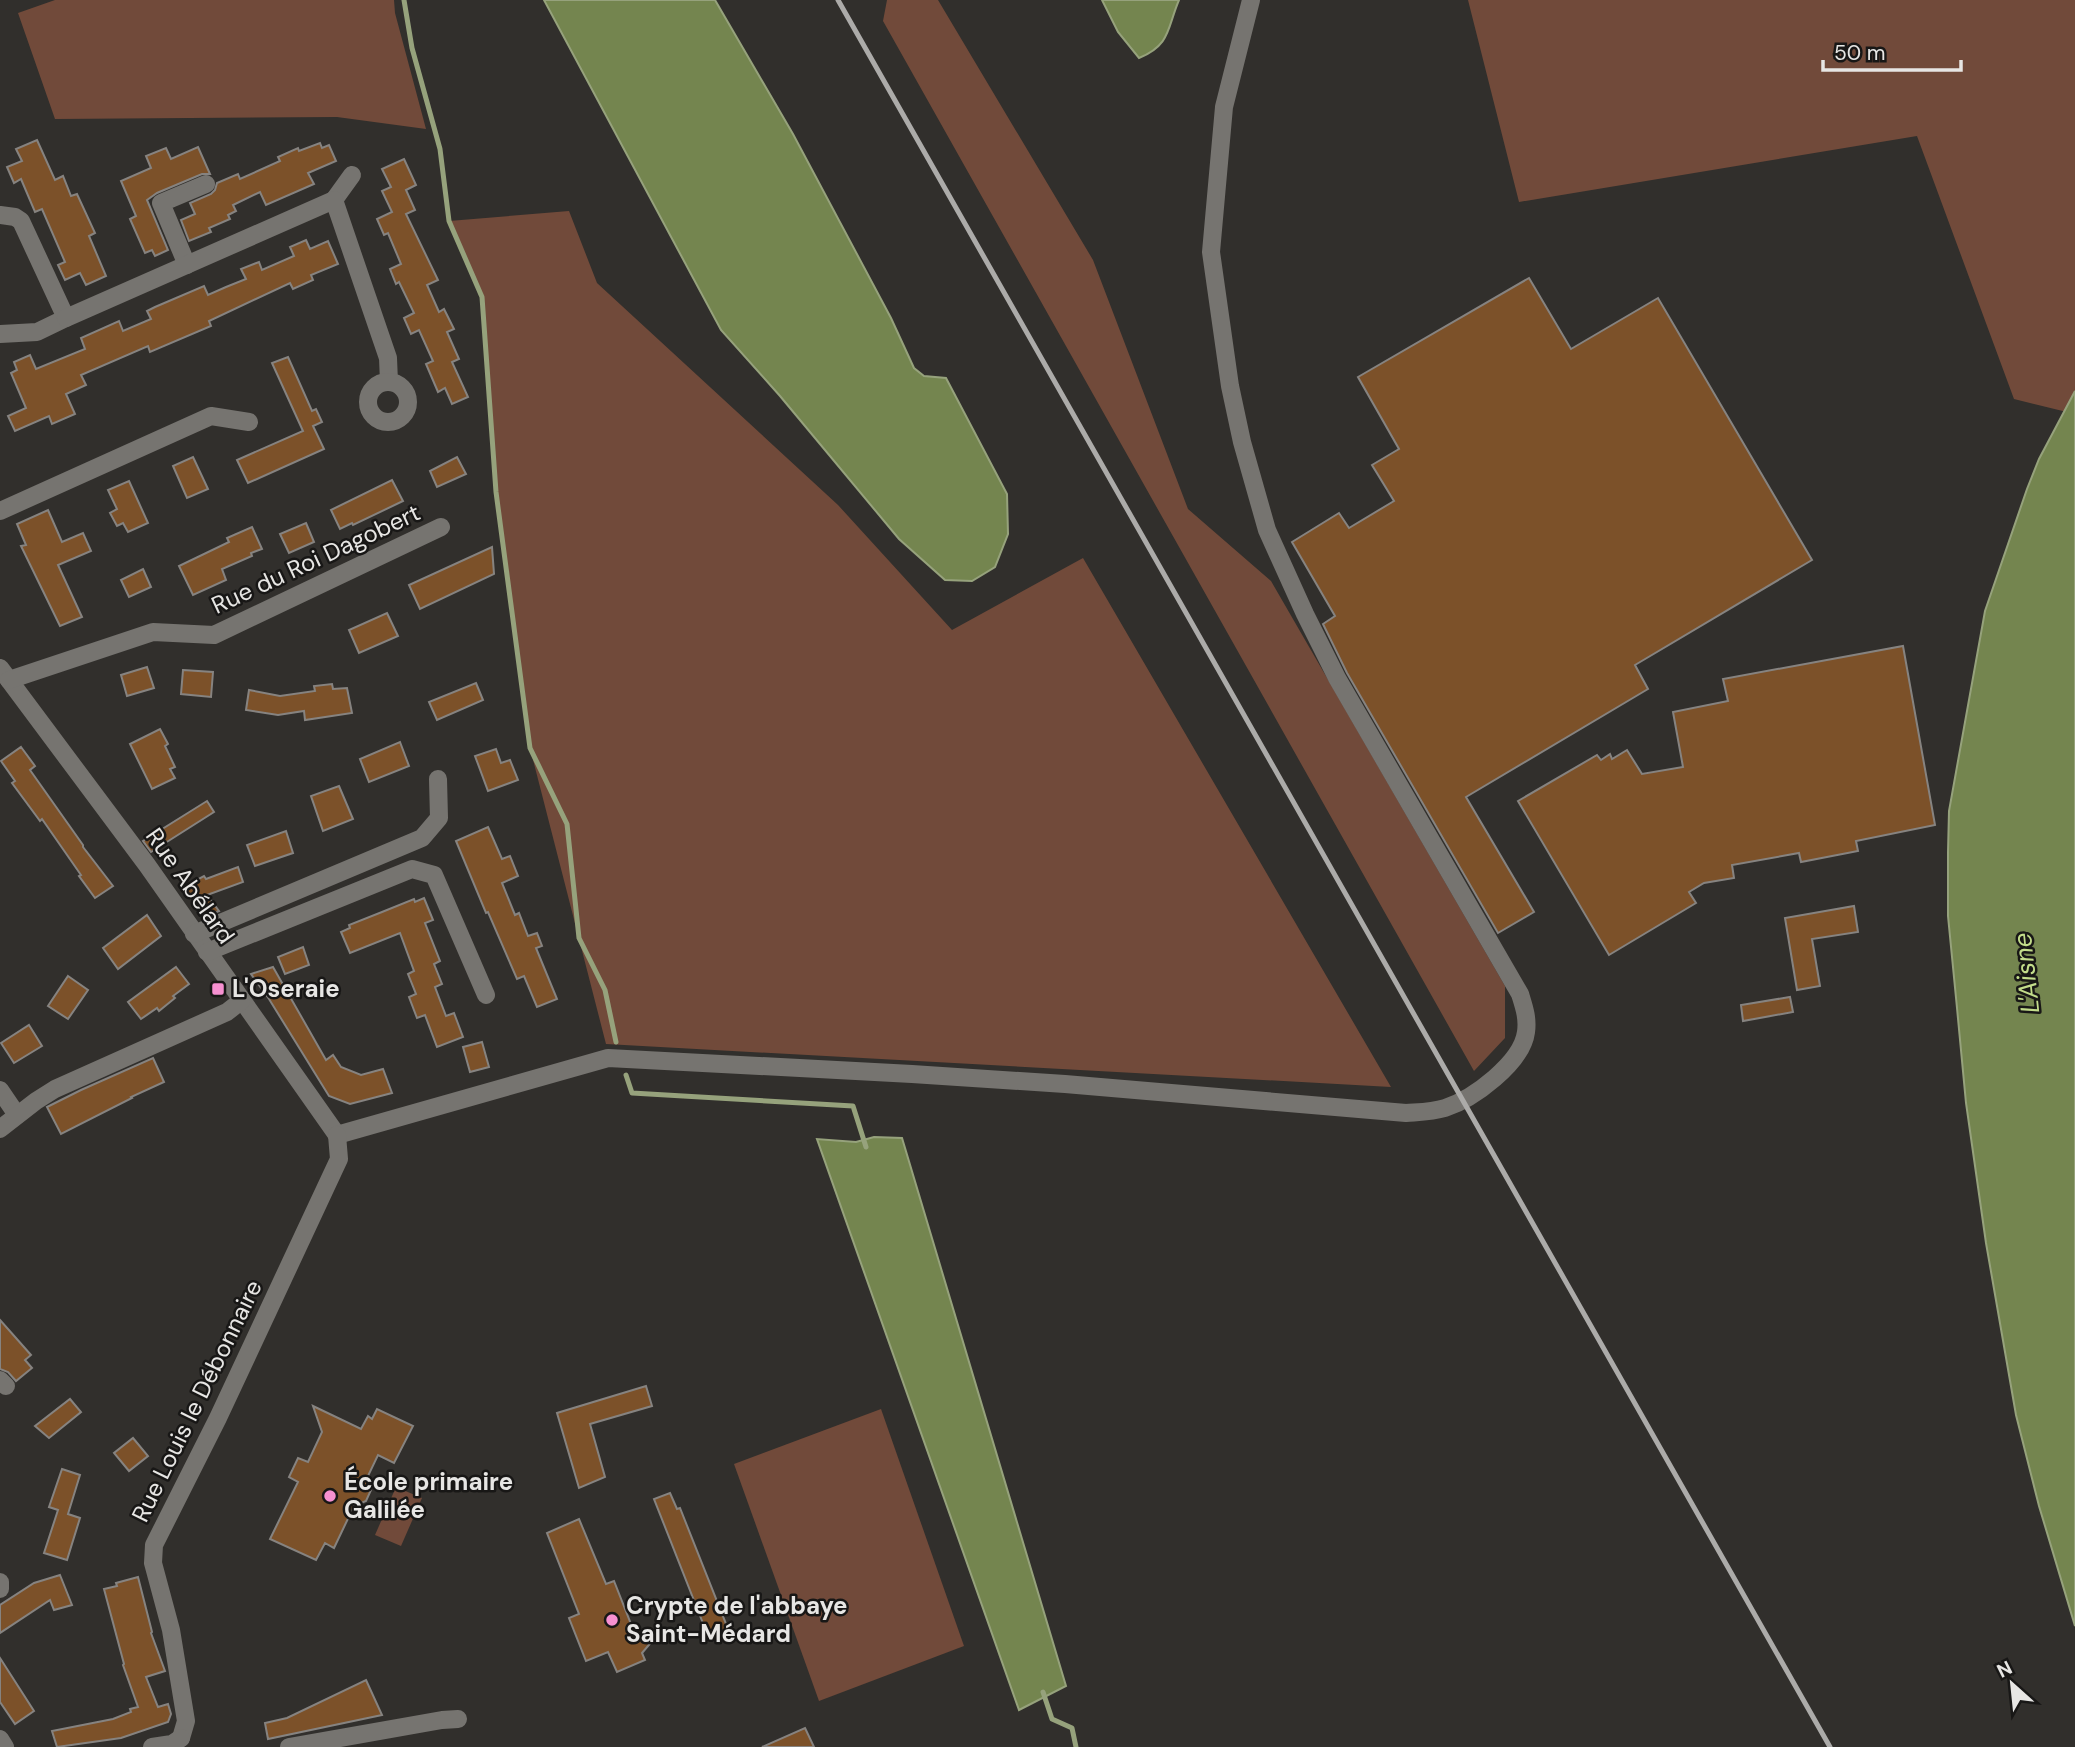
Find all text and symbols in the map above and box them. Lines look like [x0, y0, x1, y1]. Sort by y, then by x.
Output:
scale bar [1823, 28, 1961, 72]
text: 50 m [1834, 39, 1885, 67]
street label: Rue du Roi Dagobert [206, 497, 425, 621]
street label: Rue Abélard [139, 822, 242, 950]
water label: L'Aisne [2005, 931, 2047, 1015]
place label: L'Oseraie [232, 973, 340, 1004]
marker: L'Oseraie [210, 981, 226, 997]
street label: Rue Louis le Débonnaire [124, 1275, 269, 1527]
place label: École primaire Galilée [344, 1465, 513, 1525]
marker: École primaire Galilée [322, 1488, 338, 1504]
place label: Crypte de l'abbaye Saint-Médard [626, 1590, 847, 1649]
marker: Crypte de l'abbaye Saint-Médard [604, 1612, 620, 1628]
north arrow [1977, 1649, 2047, 1719]
text: N [1993, 1655, 2016, 1684]

